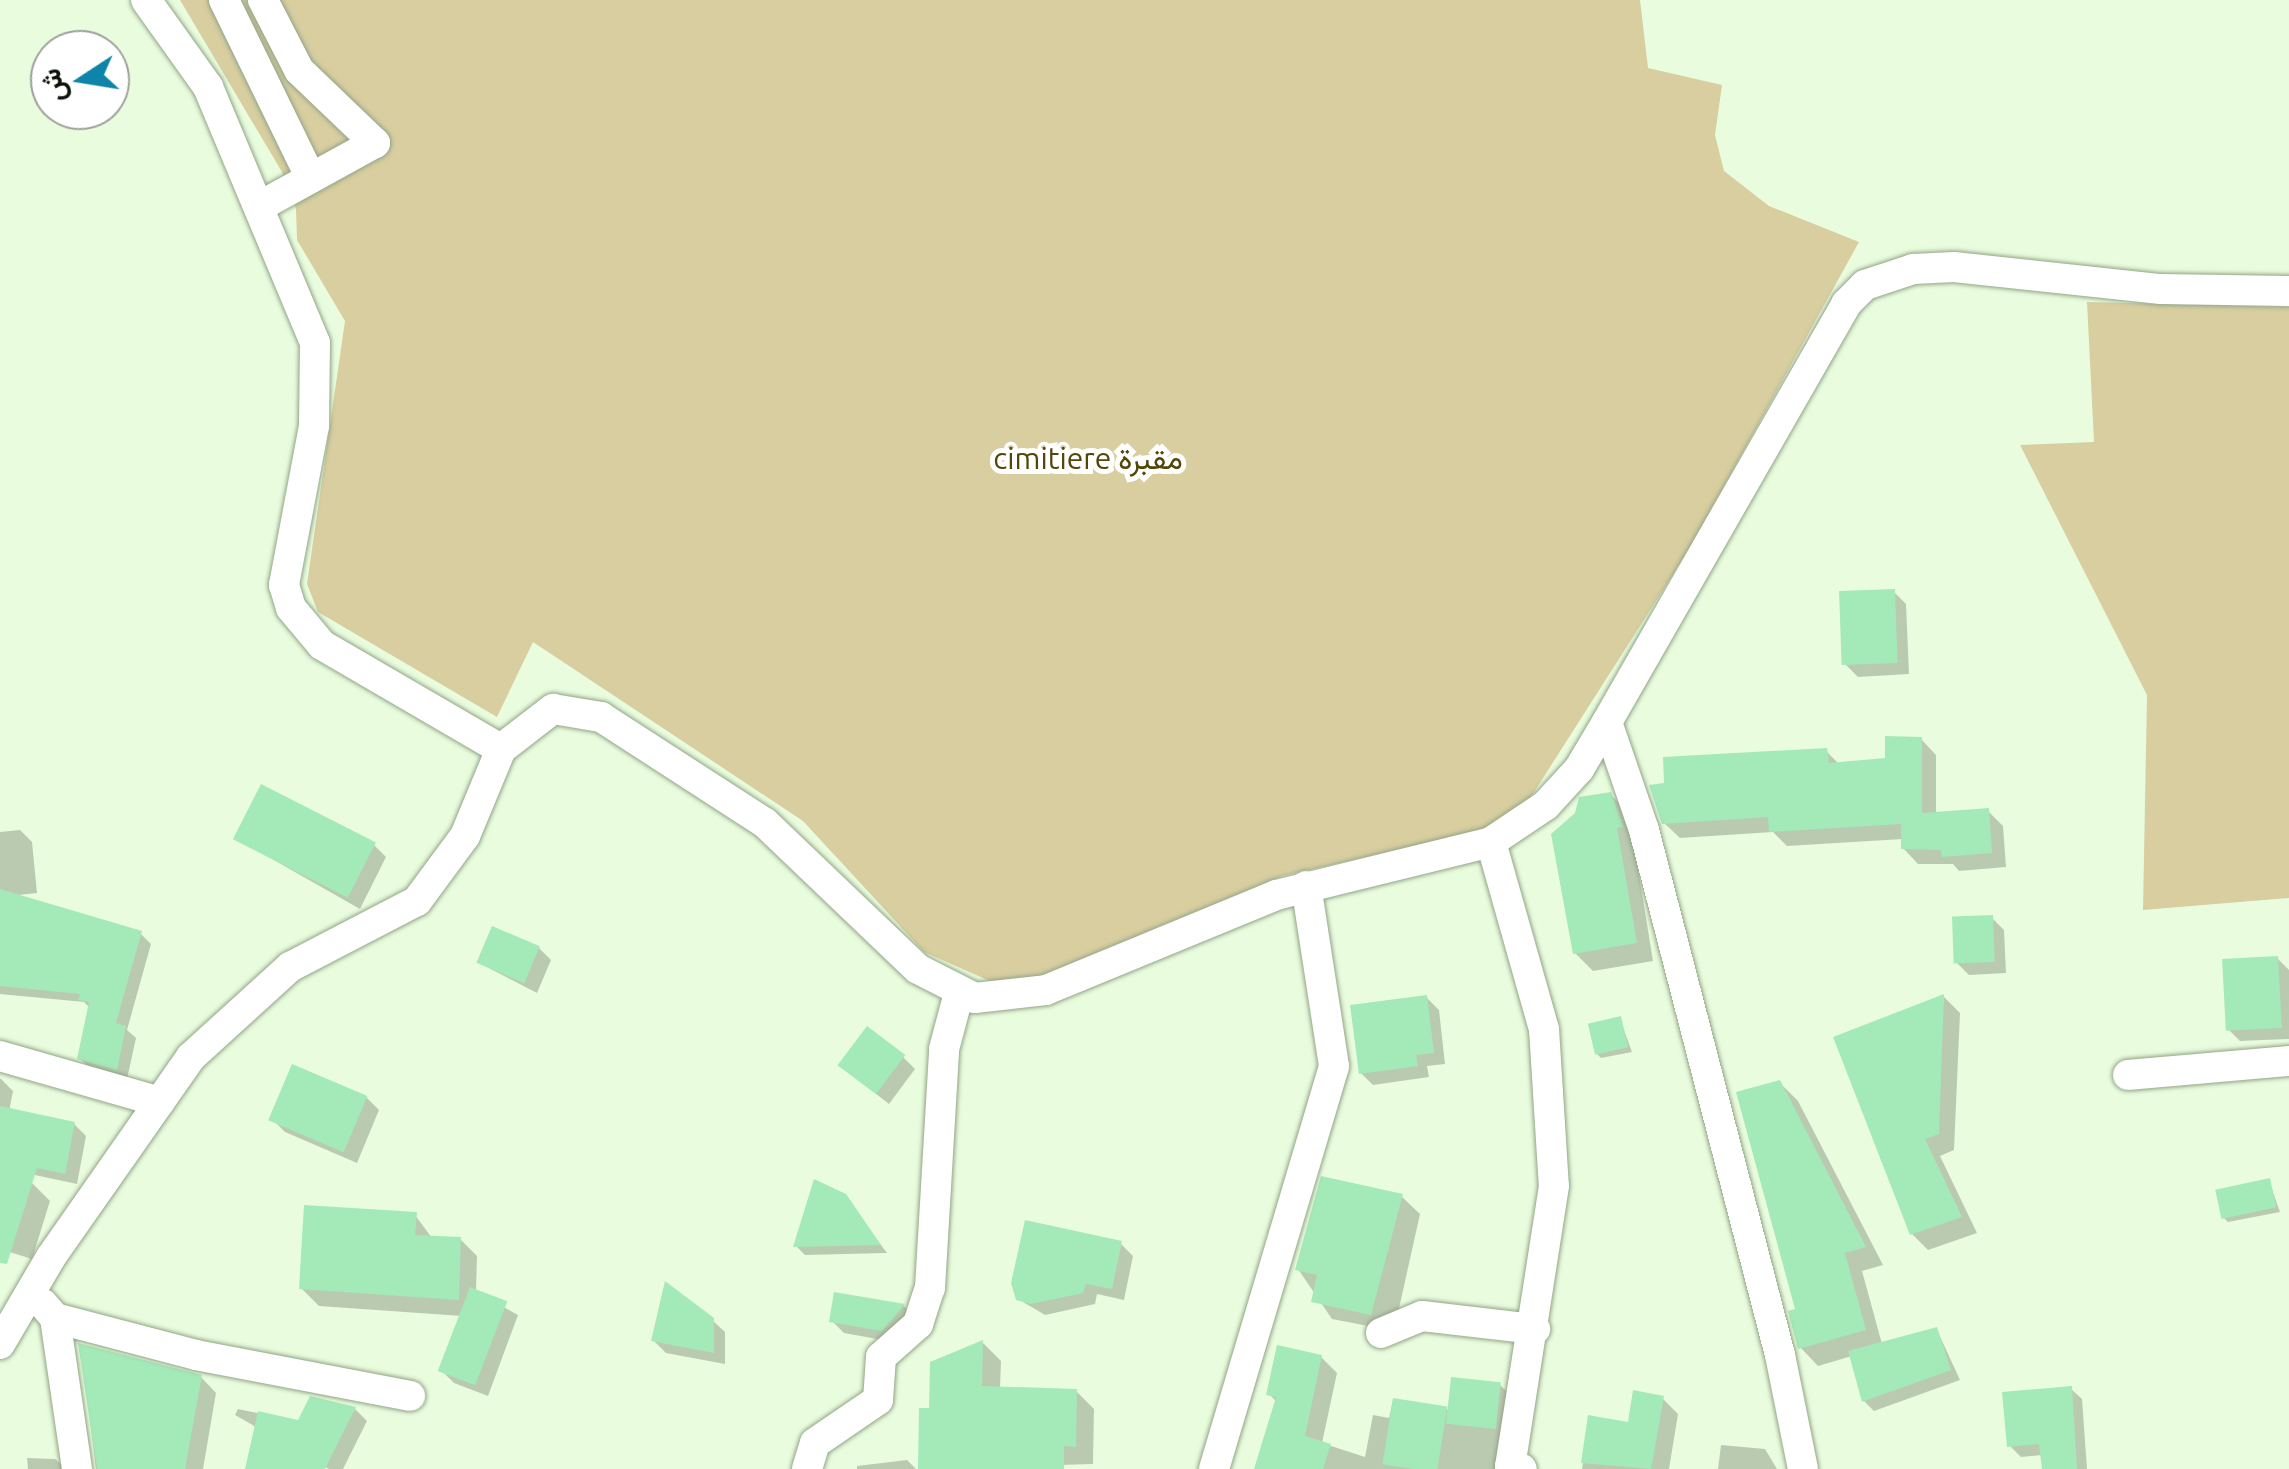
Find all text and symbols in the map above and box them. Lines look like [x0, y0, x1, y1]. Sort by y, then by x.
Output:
north arrow [30, 30, 130, 130]
text: ش [33, 66, 71, 106]
park label: cimitiere مقبرة [993, 440, 1183, 476]

